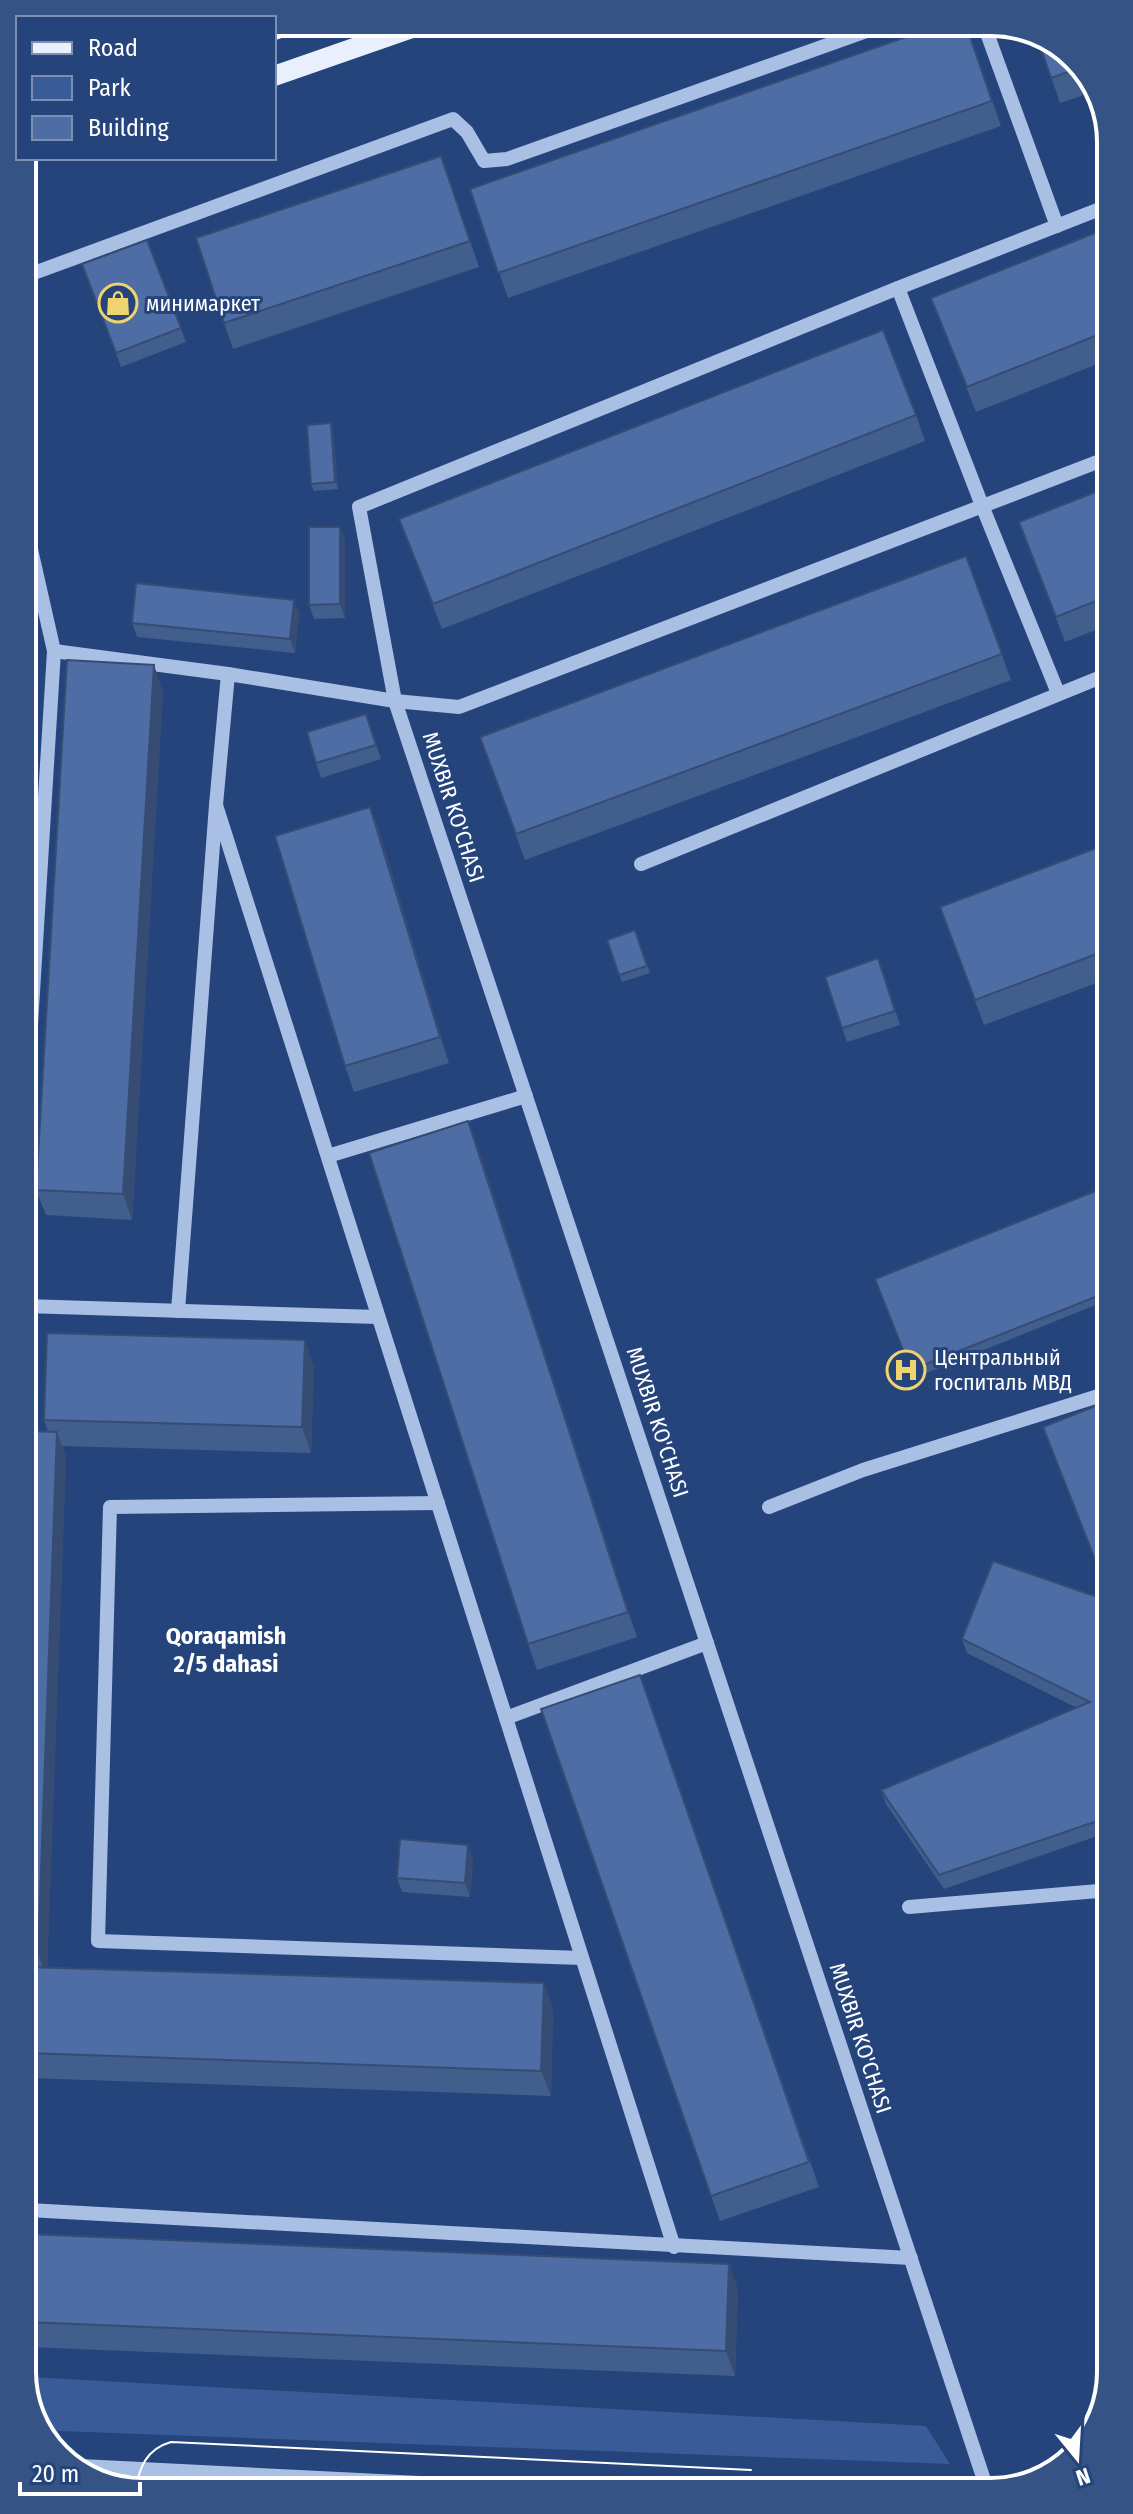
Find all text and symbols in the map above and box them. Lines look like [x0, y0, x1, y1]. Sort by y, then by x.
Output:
legend [16, 16, 276, 160]
text: Road [88, 34, 138, 62]
text: Park [88, 74, 131, 102]
text: Building [88, 114, 170, 142]
shop icon: минимаркет [97, 282, 139, 324]
place label: минимаркет [146, 290, 260, 317]
street label: MUXBIR KO'CHASI [416, 729, 491, 886]
street label: MUXBIR KO'CHASI [620, 1344, 695, 1501]
place label: Центральный госпиталь МВД [934, 1344, 1072, 1396]
hospital icon: Центральный госпиталь МВД [885, 1349, 927, 1391]
district label: Qoraqamish 2/5 dahasi [166, 1622, 286, 1678]
street label: MUXBIR KO'CHASI [823, 1960, 898, 2117]
north arrow [1037, 2418, 1117, 2498]
scale bar [20, 2446, 140, 2496]
text: 20 m [32, 2460, 79, 2488]
text: N [1073, 2462, 1093, 2491]

